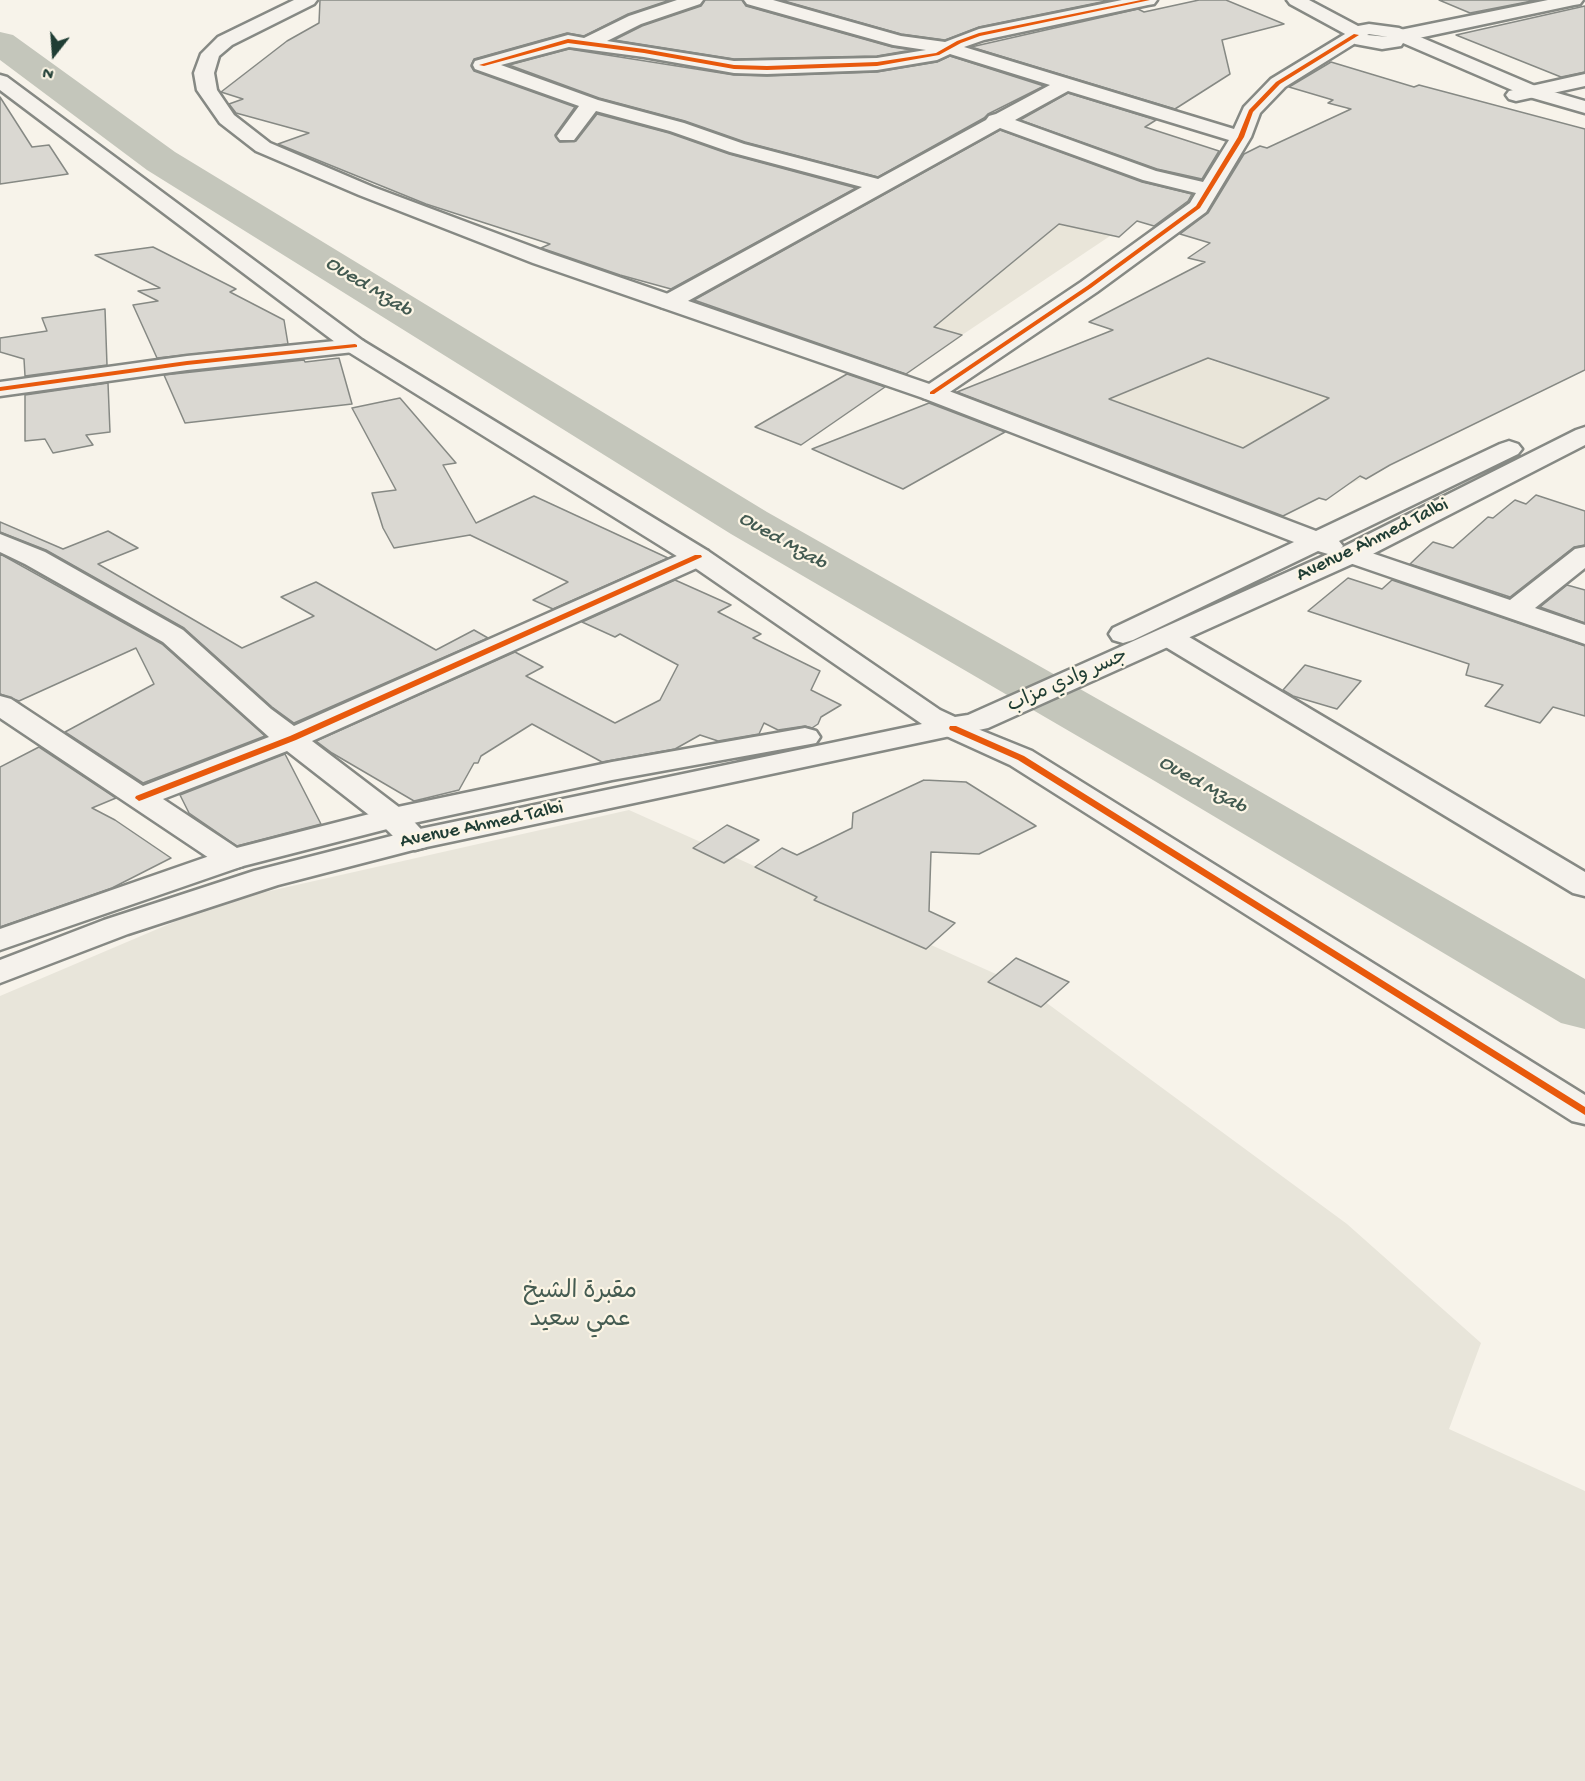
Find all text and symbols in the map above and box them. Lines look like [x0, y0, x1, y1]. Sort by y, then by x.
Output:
north arrow [24, 24, 84, 84]
text: N [41, 61, 56, 82]
water label: Oued Mzab [320, 252, 416, 324]
street label: Avenue Ahmed Talbi [1293, 494, 1453, 588]
water label: Oued Mzab [734, 507, 830, 577]
street label: جسر وادي مزاب [1004, 645, 1132, 719]
water label: Oued Mzab [1154, 751, 1250, 821]
street label: Avenue Ahmed Talbi [398, 797, 566, 855]
park label: مقبرة الشيخ عمي سعيد [523, 1279, 637, 1335]

